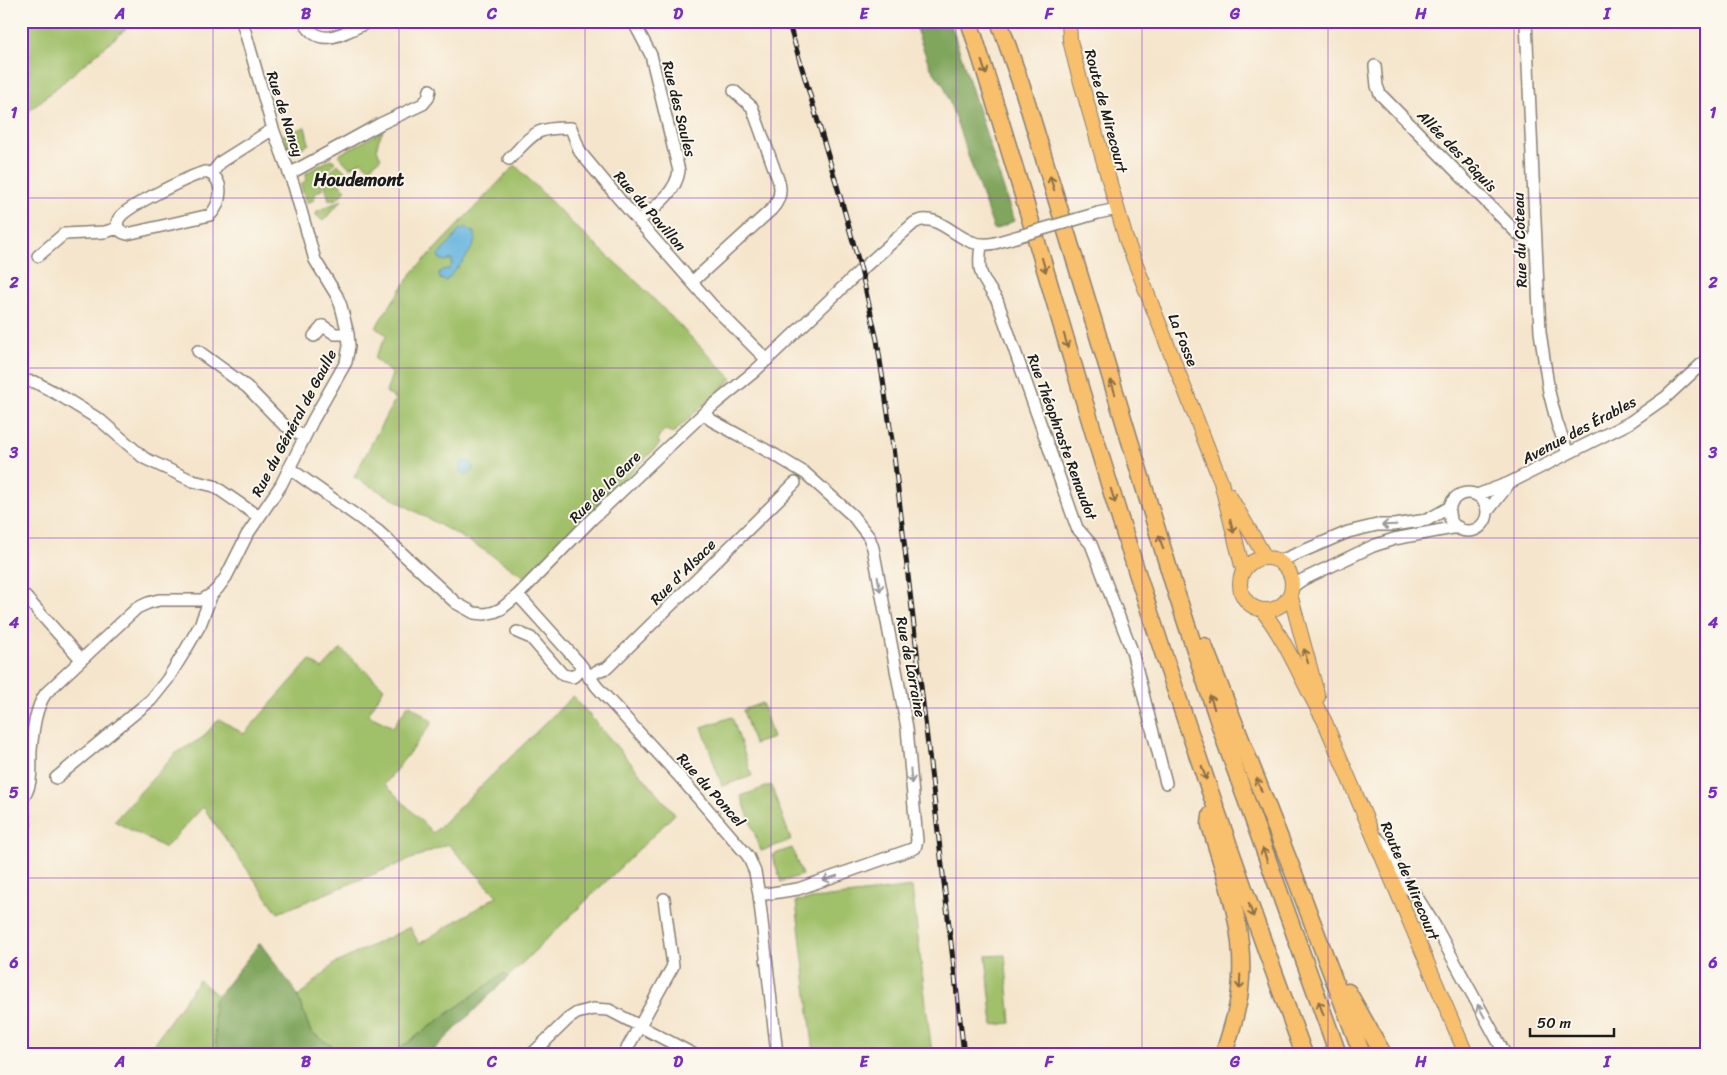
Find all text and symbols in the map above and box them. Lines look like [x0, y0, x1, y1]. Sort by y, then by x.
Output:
text: A [114, 0, 125, 28]
text: B [301, 0, 312, 28]
text: C [486, 0, 498, 28]
text: D [673, 0, 683, 28]
text: E [860, 0, 870, 28]
text: F [1044, 0, 1055, 28]
text: G [1229, 0, 1241, 28]
text: H [1414, 0, 1427, 28]
text: I [1603, 0, 1612, 28]
street label: Route de Mirecourt [1077, 46, 1135, 177]
street label: Rue des Saules [655, 58, 704, 160]
one-way arrow [980, 59, 989, 75]
street label: Rue de Nancy [259, 68, 311, 161]
text: 1 [11, 98, 18, 127]
text: 1 [1710, 98, 1717, 127]
street label: Allée des Pâquis [1410, 103, 1504, 199]
district label: Houdemont [313, 164, 404, 196]
street label: Rue du Pavillon [607, 165, 693, 257]
one-way arrow [1047, 176, 1057, 192]
street label: Rue du Coteau [1505, 192, 1535, 288]
one-way arrow [1039, 257, 1049, 273]
text: 2 [8, 268, 19, 297]
text: 2 [1707, 268, 1718, 297]
street label: La Fosse [1161, 310, 1205, 370]
one-way arrow [1062, 332, 1072, 348]
street label: Rue du Général de Gaulle [244, 344, 344, 502]
street label: Rue Théophraste Renaudot [1020, 350, 1104, 525]
one-way arrow [1108, 379, 1118, 395]
street label: Avenue des Érables [1516, 389, 1641, 472]
text: 3 [9, 438, 19, 467]
text: 3 [1708, 438, 1718, 467]
street label: Rue de la Gare [563, 445, 647, 529]
one-way arrow [1109, 488, 1119, 504]
one-way arrow [1228, 518, 1237, 534]
one-way arrow [1382, 520, 1398, 529]
street label: Rue d'Alsace [644, 532, 723, 611]
one-way arrow [1155, 535, 1165, 551]
one-way arrow [875, 576, 885, 592]
text: 4 [8, 608, 19, 637]
text: 4 [1707, 608, 1718, 637]
street label: Rue de Lorraine [888, 614, 934, 720]
one-way arrow [1301, 649, 1311, 665]
one-way arrow [1207, 694, 1216, 710]
street label: Rue du Poncel [670, 747, 752, 834]
one-way arrow [1200, 764, 1209, 780]
one-way arrow [906, 768, 916, 784]
one-way arrow [1254, 777, 1263, 793]
text: 5 [9, 778, 19, 807]
text: 5 [1708, 778, 1718, 807]
street label: Route de Mirecourt [1373, 817, 1447, 945]
one-way arrow [1260, 848, 1269, 864]
one-way arrow [823, 874, 838, 883]
one-way arrow [1247, 901, 1257, 917]
text: 6 [8, 948, 19, 977]
text: 6 [1707, 948, 1718, 977]
one-way arrow [1236, 974, 1245, 990]
one-way arrow [1316, 1001, 1325, 1016]
one-way arrow [1476, 1004, 1485, 1019]
scale bar [1530, 1005, 1613, 1037]
text: 50 m [1537, 1010, 1572, 1036]
text: A [114, 1047, 125, 1075]
text: B [301, 1047, 312, 1075]
text: C [486, 1047, 498, 1075]
text: D [673, 1047, 683, 1075]
text: E [860, 1047, 870, 1075]
text: F [1044, 1047, 1055, 1075]
text: G [1229, 1047, 1241, 1075]
text: H [1414, 1047, 1427, 1075]
text: I [1603, 1047, 1612, 1075]

